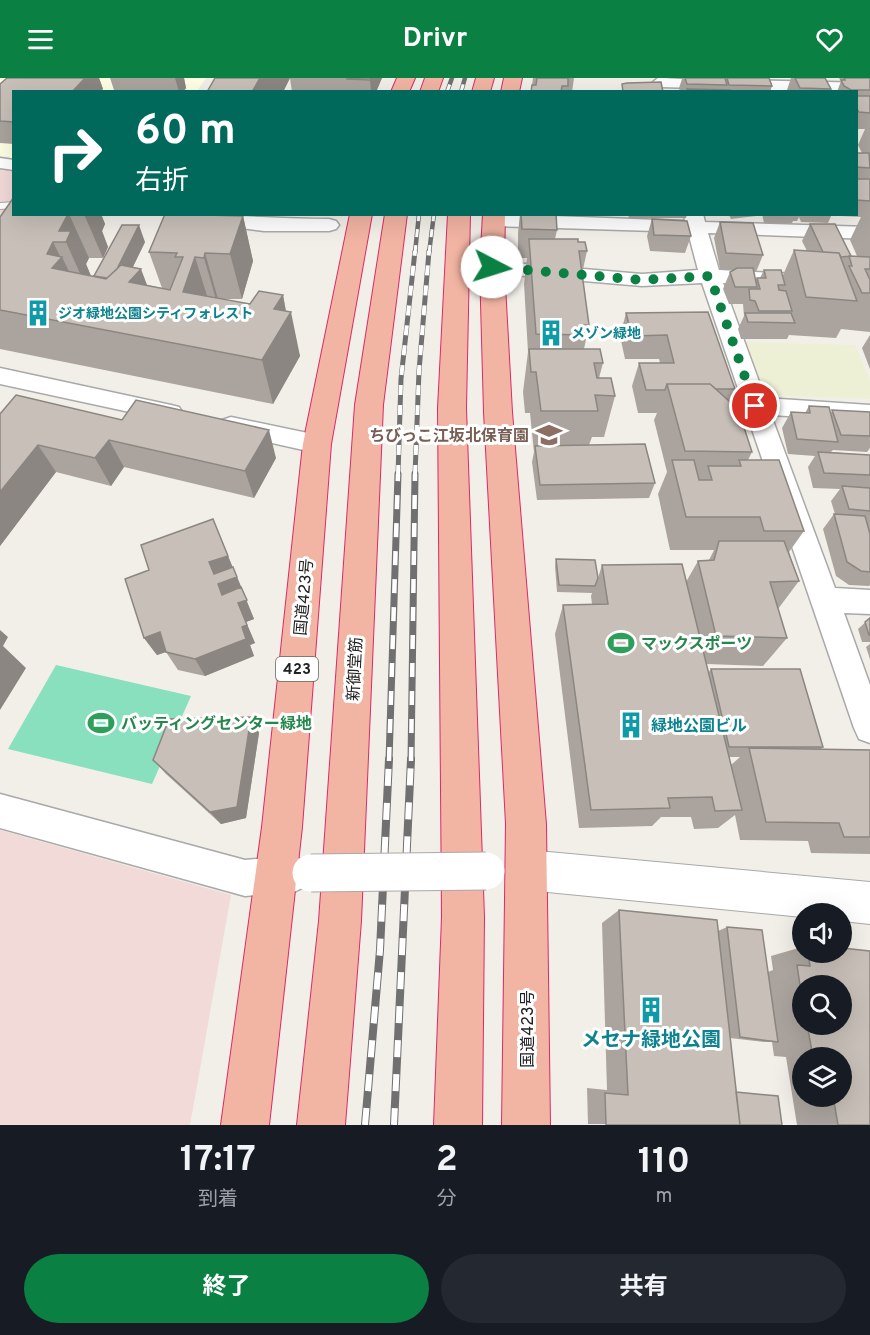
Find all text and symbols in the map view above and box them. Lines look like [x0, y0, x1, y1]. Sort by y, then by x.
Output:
text: Drivr [403, 22, 467, 56]
icon: menu [24, 23, 57, 56]
icon: heart [813, 23, 846, 56]
text: 60 m [135, 106, 236, 159]
icon: right [36, 114, 114, 192]
text: 右折 [135, 165, 189, 199]
position arrow [460, 235, 524, 299]
building icon: ジオ緑地公園シティフォレスト [23, 298, 53, 328]
place label: ジオ緑地公園シティフォレスト [58, 306, 253, 323]
building icon: メゾン緑地 [536, 318, 566, 348]
place label: メゾン緑地 [571, 325, 641, 343]
pin [729, 380, 780, 431]
icon: arrive [738, 389, 771, 422]
school or university icon: ちびっこ江坂北保育園 [534, 420, 564, 450]
place label: ちびっこ江坂北保育園 [369, 427, 529, 447]
street label: 国道423号 [292, 558, 318, 637]
sports icon: マックスポーツ [606, 628, 636, 658]
place label: マックスポーツ [641, 635, 752, 655]
street label: 新御堂筋 [344, 637, 368, 702]
road number: 423 [276, 657, 318, 681]
sports icon: バッティングセンター緑地 [86, 708, 116, 738]
building icon: 緑地公園ビル [616, 710, 646, 740]
place label: バッティングセンター緑地 [121, 714, 312, 735]
place label: 緑地公園ビル [651, 717, 747, 737]
map controls [792, 903, 852, 1107]
button: sound [792, 903, 852, 963]
button: search [792, 975, 852, 1035]
street label: 国道423号 [519, 990, 539, 1068]
building icon: メセナ緑地公園 [636, 995, 666, 1025]
place label: メセナ緑地公園 [581, 1028, 721, 1054]
button: layers [792, 1047, 852, 1107]
text: 17:17 [180, 1138, 256, 1184]
text: 2 [436, 1138, 458, 1184]
text: 110 [638, 1140, 690, 1186]
text: m [655, 1184, 672, 1210]
text: 到着 [198, 1187, 238, 1213]
text: 分 [437, 1187, 457, 1213]
button: 終了 [24, 1254, 429, 1323]
button: 共有 [441, 1254, 846, 1323]

